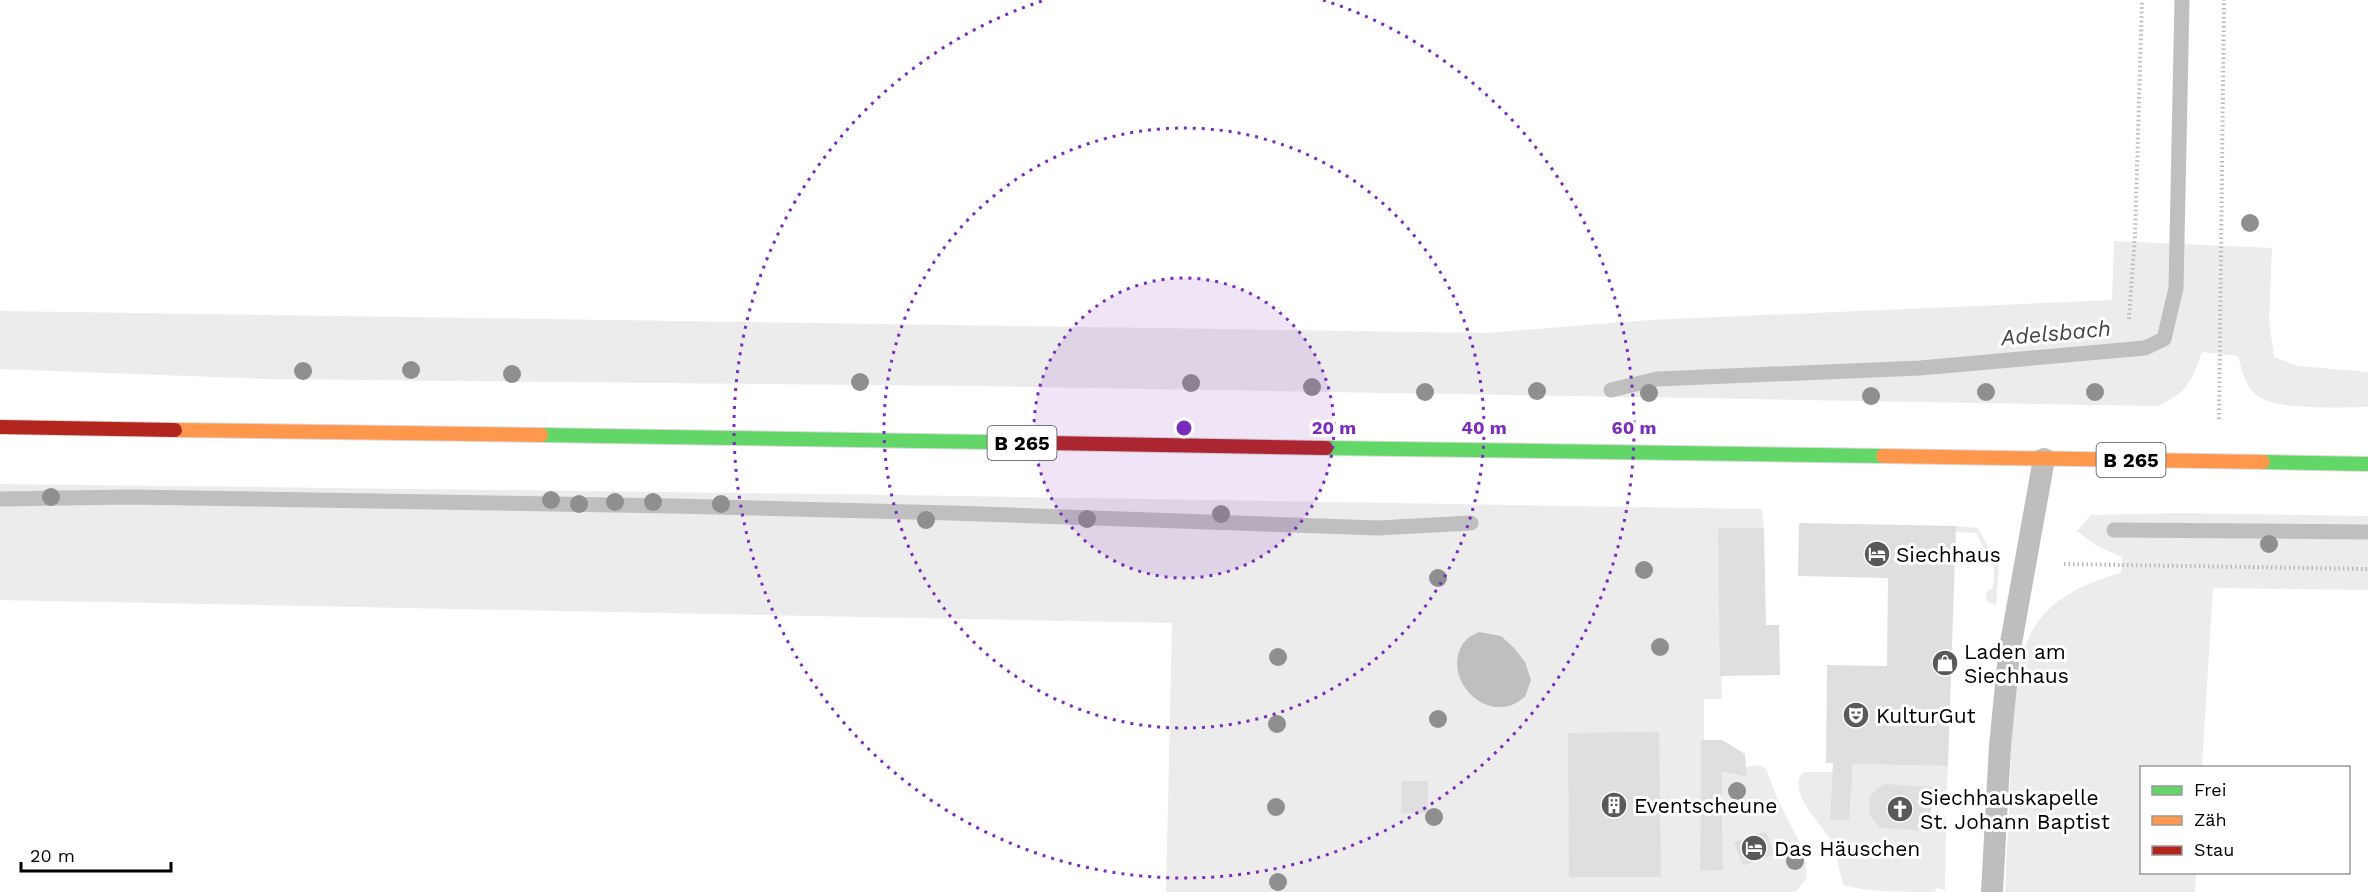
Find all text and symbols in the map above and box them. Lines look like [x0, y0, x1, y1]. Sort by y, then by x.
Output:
water label: Adelsbach [1999, 316, 2112, 350]
text: 20 m [1312, 417, 1356, 438]
text: 40 m [1461, 417, 1507, 438]
text: 60 m [1612, 417, 1656, 438]
centre of rings [1174, 418, 1194, 438]
road number: B 265 [988, 426, 1056, 460]
road number: B 265 [2096, 443, 2166, 477]
hotel icon: Siechhaus [1862, 539, 1892, 569]
place label: Siechhaus [1896, 542, 2001, 567]
place label: Laden am Siechhaus [1964, 639, 2069, 688]
shop icon: Laden am Siechhaus [1930, 648, 1960, 678]
theatre icon: KulturGut [1841, 700, 1871, 730]
place label: KulturGut [1876, 703, 1976, 728]
legend [2140, 766, 2350, 874]
text: Frei [2194, 779, 2226, 800]
place label: Siechhauskapelle St. Johann Baptist [1920, 785, 2110, 834]
building icon: Eventscheune [1599, 790, 1629, 820]
place label: Eventscheune [1634, 793, 1777, 818]
church icon: Siechhauskapelle St. Johann Baptist [1885, 794, 1915, 824]
text: Zäh [2194, 809, 2227, 830]
hotel icon: Das Häuschen [1739, 833, 1769, 863]
scale bar [21, 835, 171, 873]
place label: Das Häuschen [1774, 836, 1920, 861]
text: Stau [2194, 839, 2234, 860]
text: 20 m [30, 845, 75, 866]

